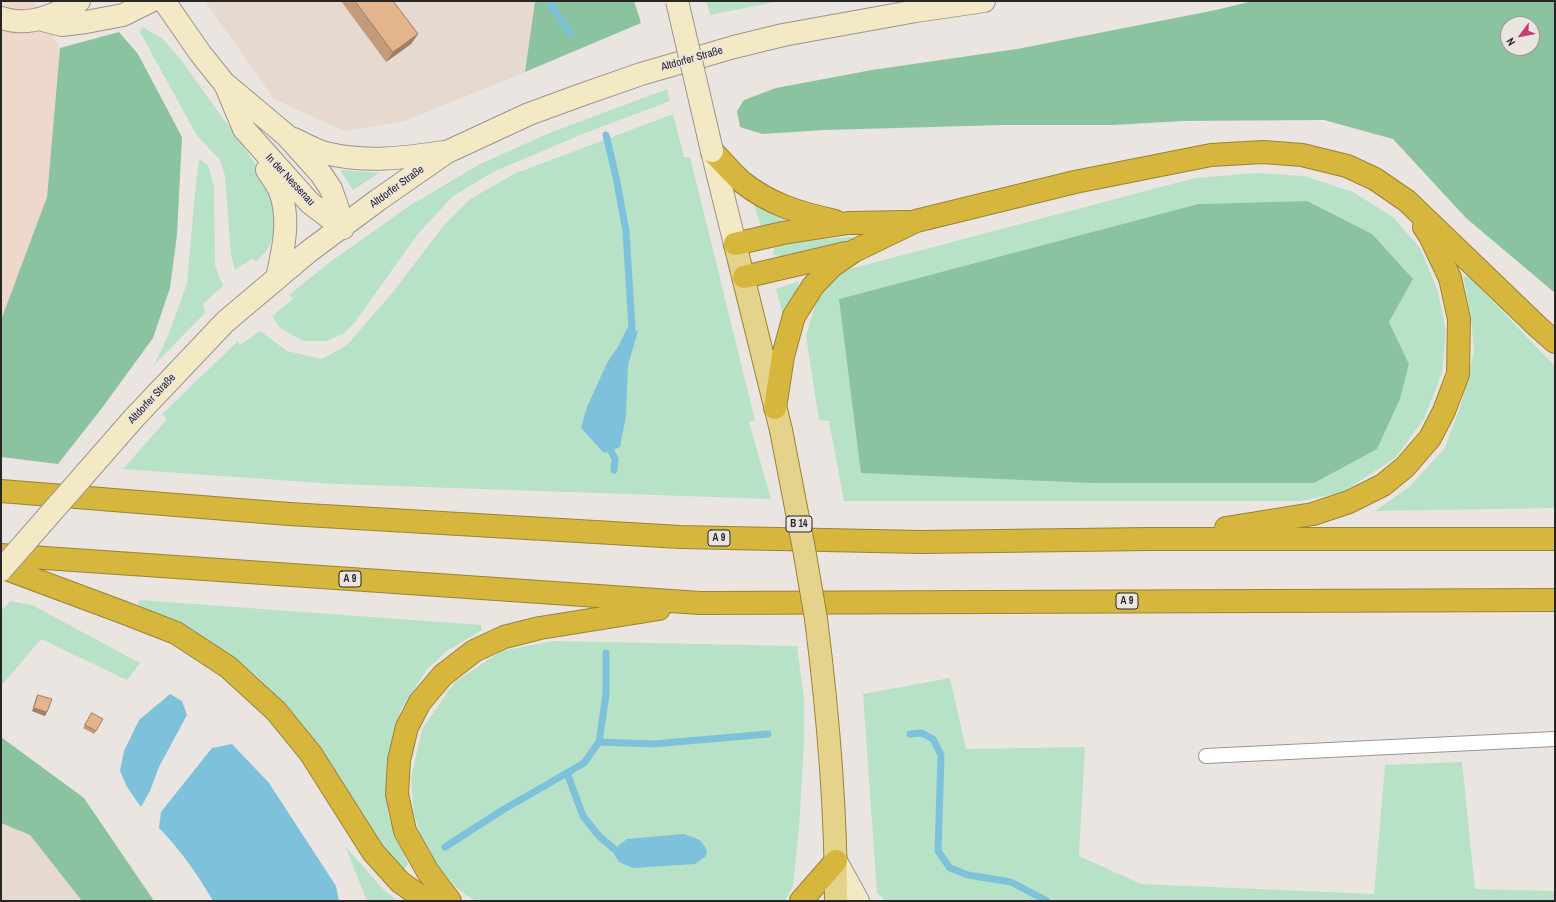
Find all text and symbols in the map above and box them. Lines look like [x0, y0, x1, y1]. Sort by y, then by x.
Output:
north arrow [1500, 16, 1540, 56]
text: N [1503, 35, 1518, 48]
street label: Altdorfer Straße [660, 44, 724, 74]
street label: In der Nessenau [263, 151, 317, 209]
street label: Altdorfer Straße [367, 163, 427, 211]
street label: Altdorfer Straße [125, 371, 179, 427]
road number: B 14 [786, 516, 812, 532]
road number: A 9 [708, 530, 730, 546]
road number: A 9 [339, 571, 361, 587]
road number: A 9 [1116, 593, 1138, 609]

